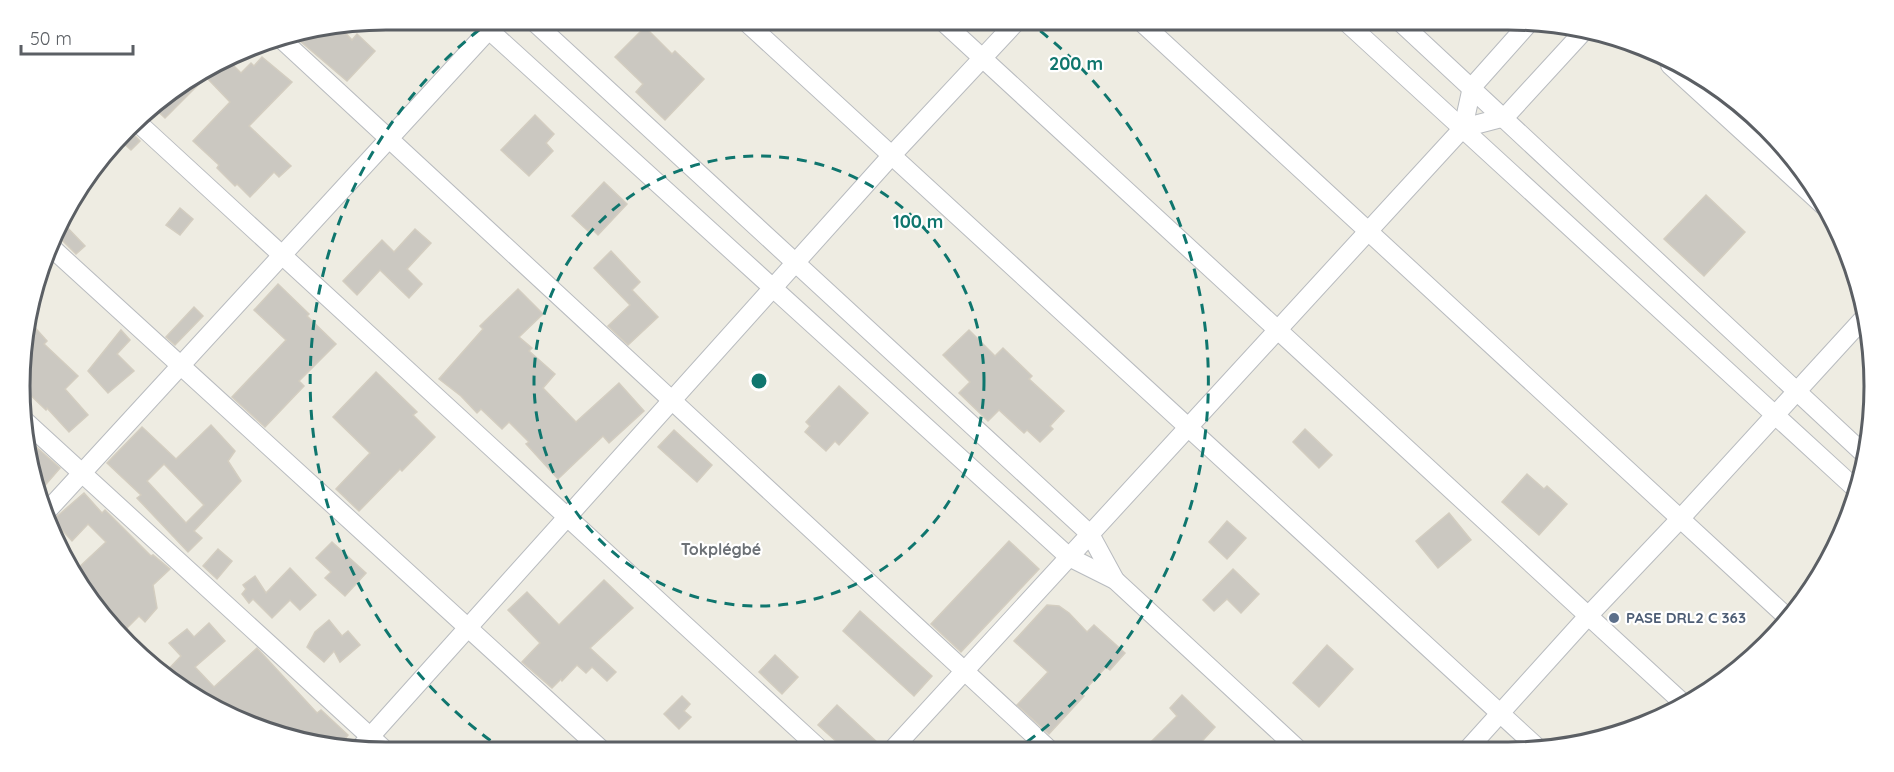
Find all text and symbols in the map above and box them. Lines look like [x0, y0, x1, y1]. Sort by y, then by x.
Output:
scale bar [21, 18, 134, 56]
text: 50 m [30, 27, 72, 50]
text: 200 m [1049, 52, 1103, 75]
text: 100 m [893, 210, 943, 233]
centre of rings [749, 371, 769, 391]
district label: Tokplégbé [681, 539, 761, 559]
place label: PASE DRL2 C 363 [1626, 608, 1746, 627]
marker: PASE DRL2 C 363 [1607, 611, 1621, 625]

